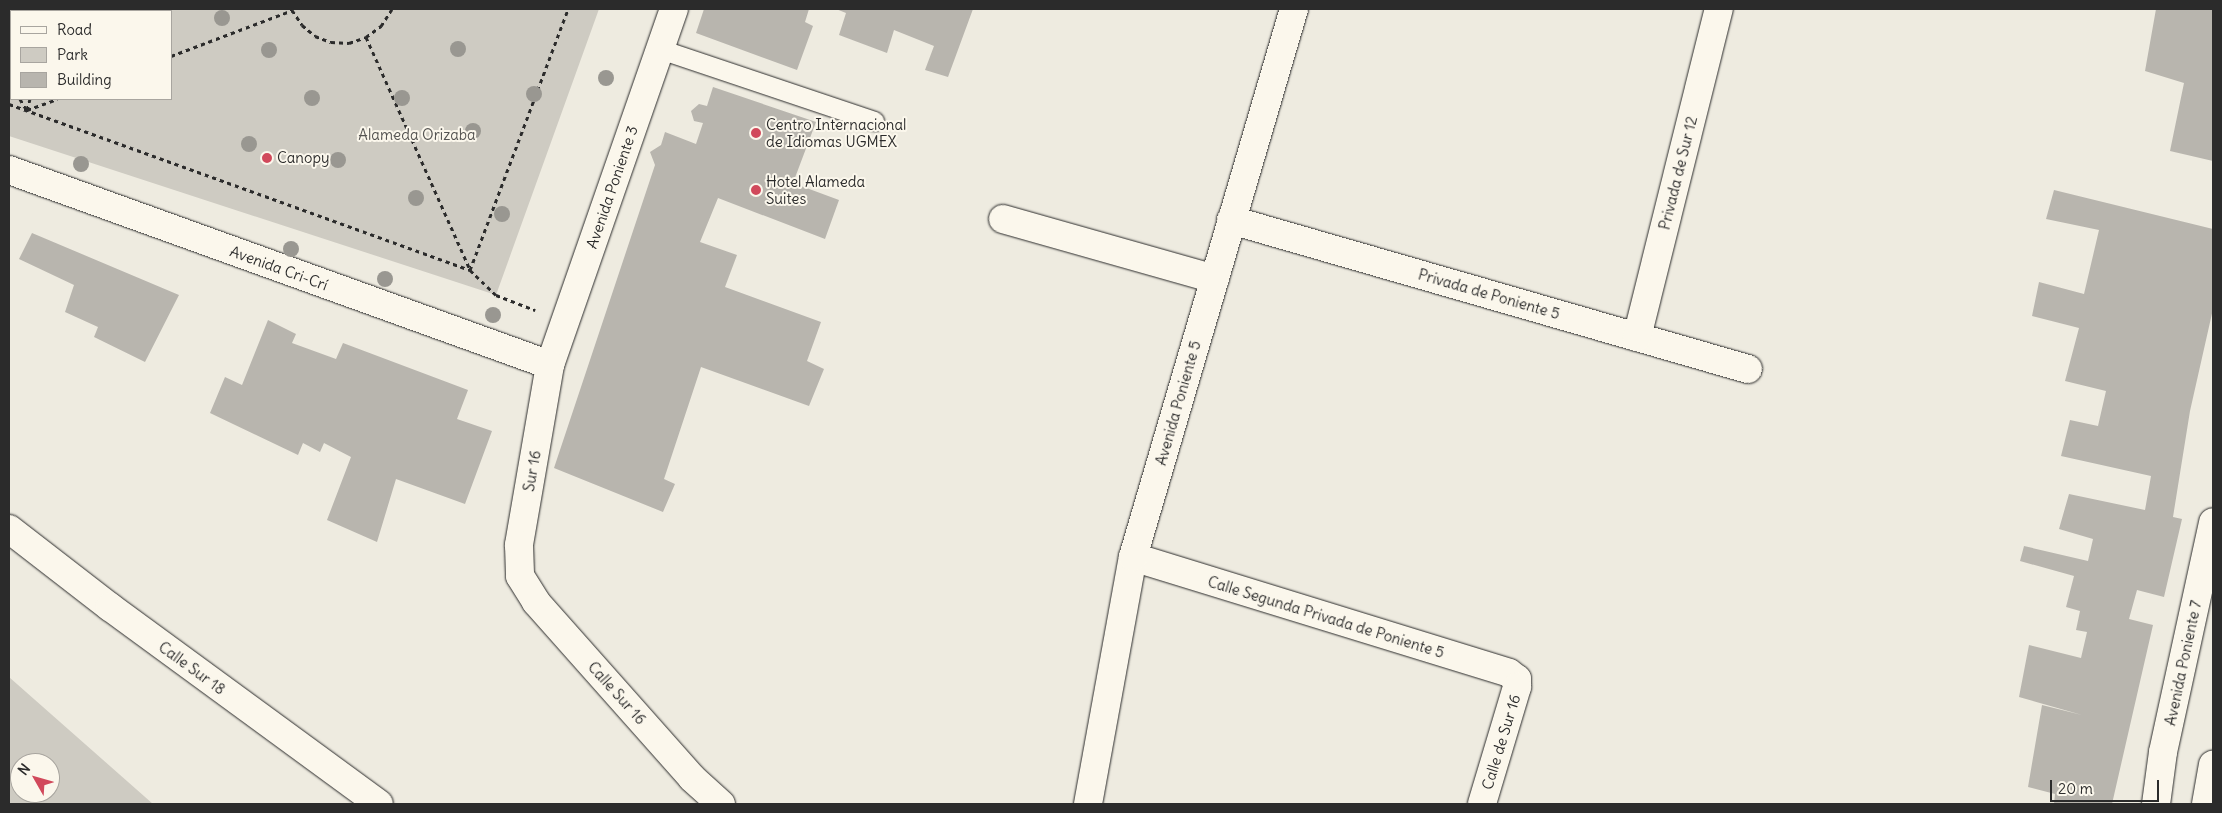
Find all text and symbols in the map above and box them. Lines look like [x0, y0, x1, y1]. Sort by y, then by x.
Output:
legend [10, 10, 172, 100]
text: Road [57, 20, 92, 39]
text: Park [57, 45, 88, 64]
text: Building [57, 70, 112, 89]
street label: Privada de Sur 12 [1655, 114, 1701, 232]
place label: Centro Internacional de Idiomas UGMEX [766, 115, 906, 150]
street label: Avenida Poniente 3 [583, 123, 641, 251]
park label: Alameda Orizaba [358, 126, 476, 144]
marker: Centro Internacional de Idiomas UGMEX [750, 127, 762, 139]
place label: Canopy [277, 149, 329, 167]
marker: Canopy [261, 152, 273, 164]
place label: Hotel Alameda Suites [766, 172, 865, 207]
marker: Hotel Alameda Suites [750, 184, 762, 196]
street label: Avenida Cri-Crí [228, 242, 330, 294]
street label: Privada de Poniente 5 [1416, 265, 1562, 323]
street label: Avenida Poniente 5 [1152, 339, 1204, 467]
street label: Sur 16 [520, 449, 544, 493]
street label: Calle Segunda Privada de Poniente 5 [1206, 572, 1446, 662]
street label: Avenida Poniente 7 [2161, 599, 2205, 727]
street label: Calle Sur 18 [155, 638, 229, 698]
street label: Calle Sur 16 [584, 658, 650, 728]
street label: Calle de Sur 16 [1478, 692, 1524, 792]
north arrow [10, 753, 60, 803]
text: N [14, 760, 34, 779]
scale bar [2052, 770, 2161, 802]
text: 20 m [2058, 779, 2093, 798]

